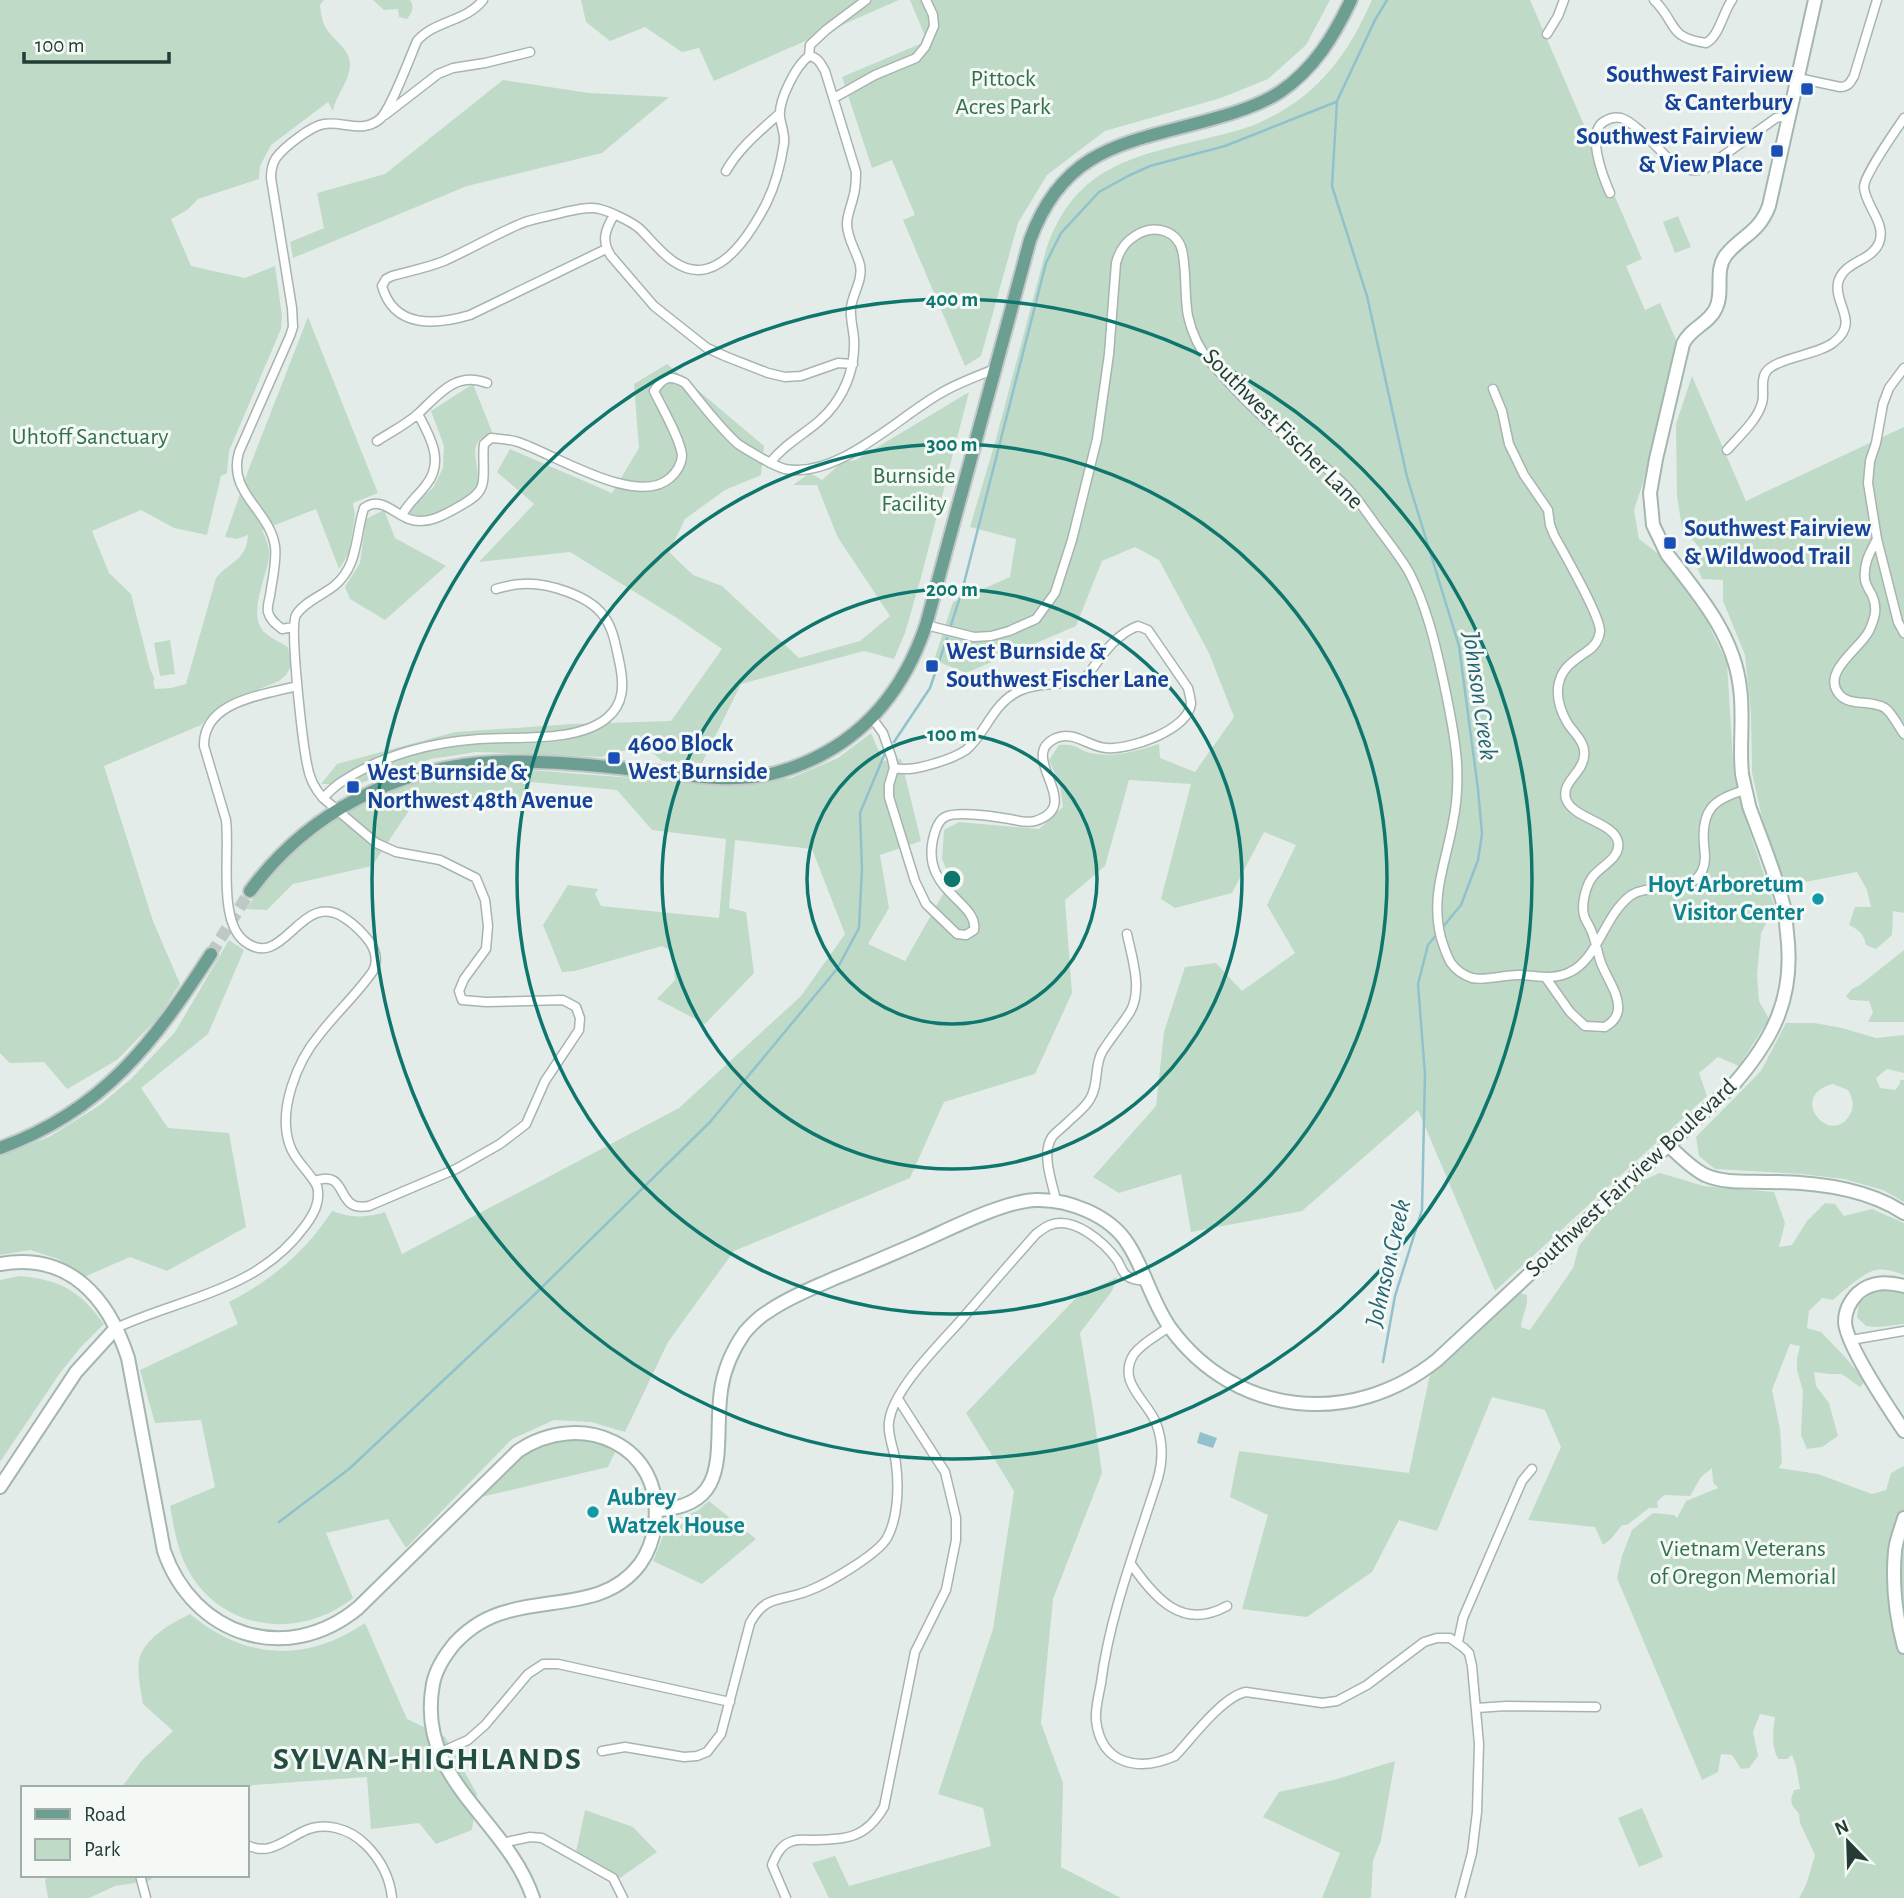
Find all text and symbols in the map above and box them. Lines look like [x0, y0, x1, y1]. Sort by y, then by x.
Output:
scale bar [24, 21, 170, 65]
text: 100 m [35, 35, 85, 56]
place label: Southwest Fairview & Canterbury [1606, 63, 1793, 115]
park label: Pittock Acres Park [955, 67, 1051, 119]
marker: Southwest Fairview & Canterbury [1799, 81, 1815, 97]
place label: Southwest Fairview & View Place [1576, 125, 1763, 177]
marker: Southwest Fairview & View Place [1769, 143, 1785, 159]
text: 400 m [926, 289, 978, 310]
street label: Southwest Fischer Lane [1198, 344, 1368, 514]
park label: Uhtoff Sanctuary [12, 425, 168, 449]
text: 300 m [926, 434, 978, 455]
park label: Burnside Facility [872, 464, 956, 516]
place label: Southwest Fairview & Wildwood Trail [1684, 517, 1871, 569]
marker: Southwest Fairview & Wildwood Trail [1662, 535, 1678, 551]
text: 200 m [926, 579, 978, 600]
water label: Johnson Creek [1458, 629, 1502, 762]
place label: West Burnside & Southwest Fischer Lane [946, 640, 1169, 692]
marker: West Burnside & Southwest Fischer Lane [924, 658, 940, 674]
text: 100 m [927, 724, 977, 745]
place label: 4600 Block West Burnside [628, 732, 768, 784]
marker: 4600 Block West Burnside [606, 750, 622, 766]
place label: West Burnside & Northwest 48th Avenue [367, 761, 593, 813]
marker: West Burnside & Northwest 48th Avenue [345, 779, 361, 795]
centre of rings [940, 867, 964, 891]
place label: Hoyt Arboretum Visitor Center [1648, 873, 1805, 925]
marker: Hoyt Arboretum Visitor Center [1810, 891, 1826, 907]
street label: Southwest Fairview Boulevard [1521, 1074, 1741, 1282]
water label: Johnson Creek [1361, 1197, 1415, 1330]
place label: Aubrey Watzek House [607, 1486, 745, 1538]
marker: Aubrey Watzek House [585, 1504, 601, 1520]
park label: Vietnam Veterans of Oregon Memorial [1650, 1537, 1836, 1589]
district label: SYLVAN-HIGHLANDS [273, 1743, 583, 1775]
legend [21, 1786, 248, 1877]
text: Road [84, 1804, 126, 1825]
north arrow [1813, 1807, 1883, 1877]
text: N [1832, 1816, 1852, 1839]
text: Park [84, 1839, 121, 1860]

